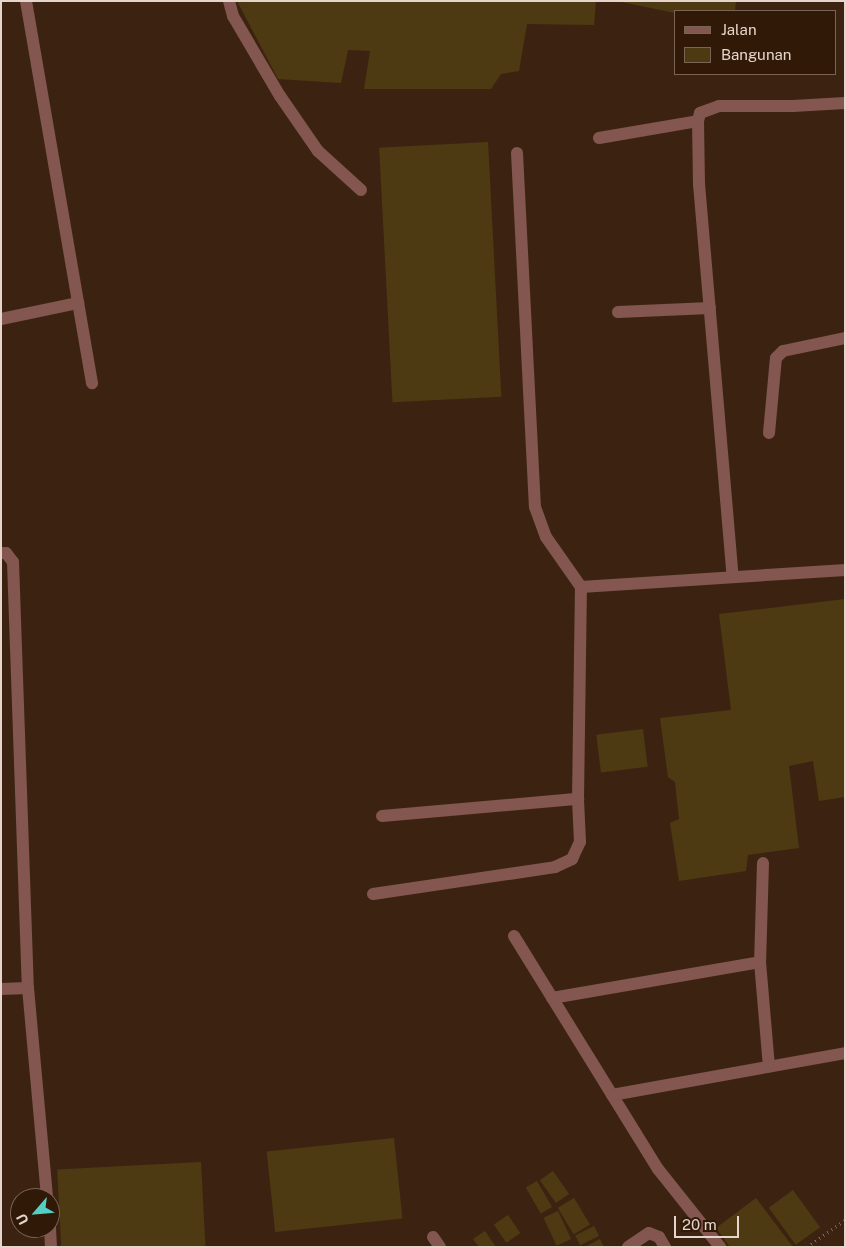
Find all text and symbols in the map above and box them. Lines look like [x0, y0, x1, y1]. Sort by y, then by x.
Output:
legend [674, 10, 836, 75]
text: Jalan [721, 21, 757, 38]
text: Bangunan [721, 46, 792, 63]
north arrow [10, 1188, 60, 1238]
scale bar [676, 1206, 741, 1238]
text: U [13, 1211, 32, 1228]
text: 20 m [682, 1216, 717, 1233]

